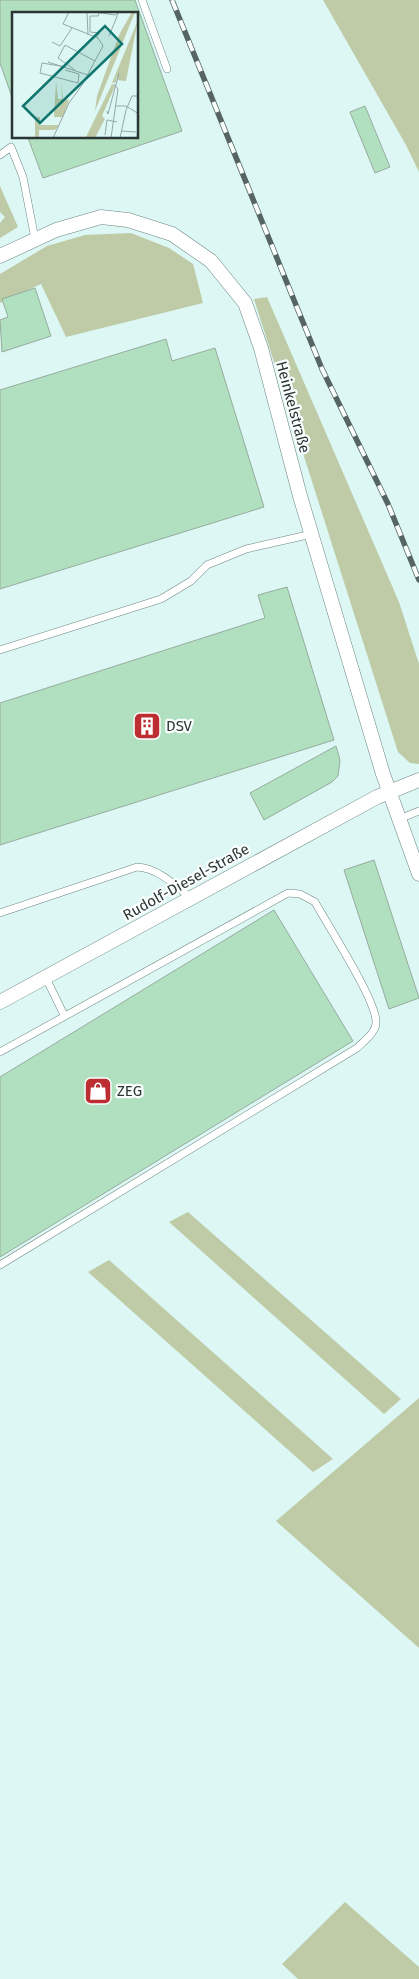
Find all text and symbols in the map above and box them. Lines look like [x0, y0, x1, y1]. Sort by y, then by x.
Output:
inset map [12, 12, 139, 139]
street label: Heinkelstraße [272, 359, 314, 455]
building icon: DSV [132, 711, 162, 741]
place label: DSV [166, 717, 193, 735]
street label: Rudolf-Diesel-Straße [120, 840, 252, 924]
shop icon: ZEG [83, 1076, 113, 1106]
place label: ZEG [117, 1082, 142, 1100]

